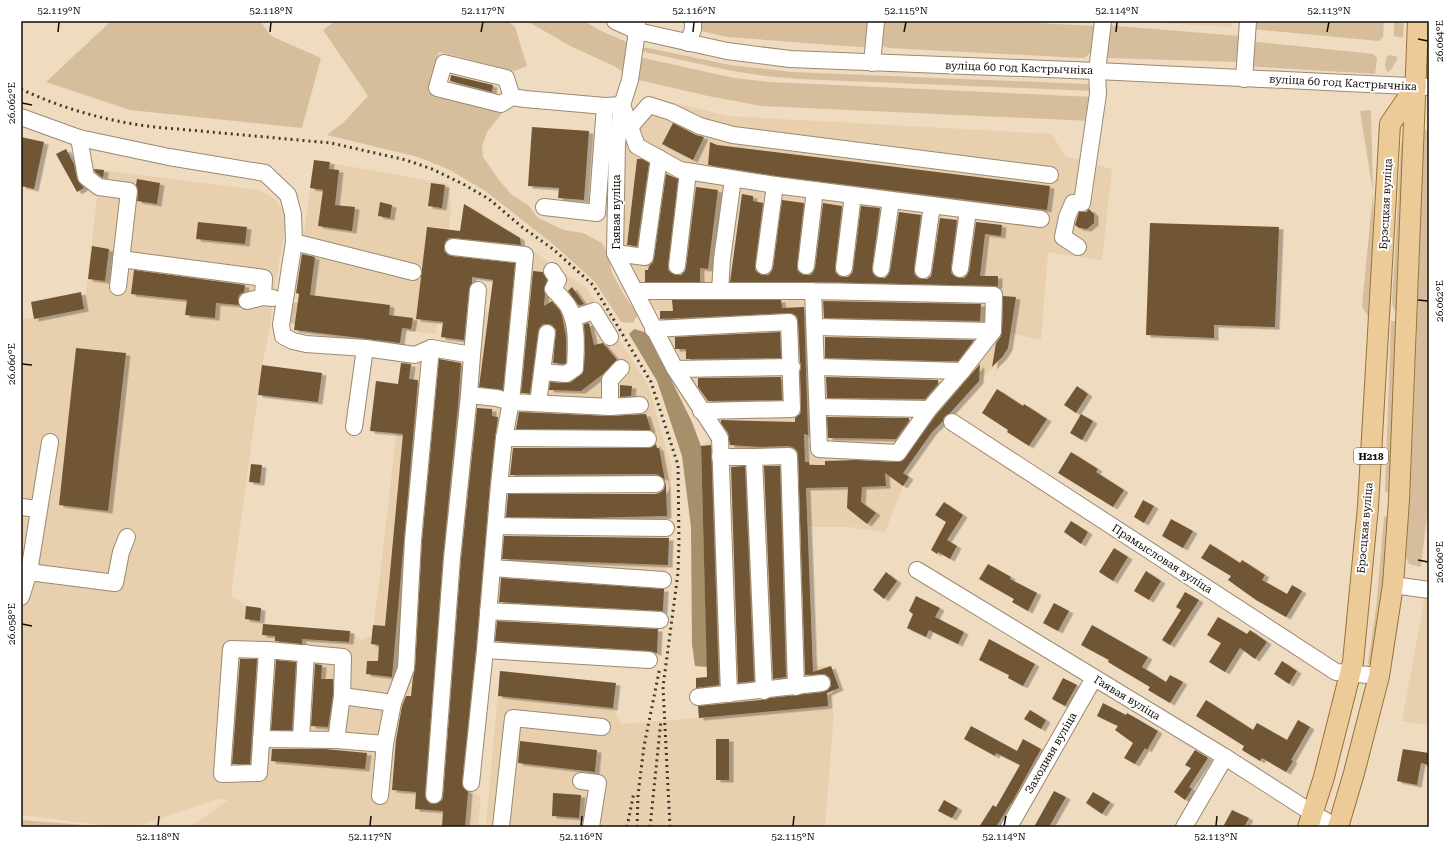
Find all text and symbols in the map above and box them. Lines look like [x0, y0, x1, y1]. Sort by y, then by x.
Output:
text: 52.119°N [37, 5, 81, 16]
text: 52.118°N [249, 5, 293, 16]
text: 52.117°N [461, 5, 505, 16]
text: 52.116°N [672, 5, 716, 16]
text: 52.115°N [884, 5, 928, 16]
text: 52.114°N [1095, 5, 1139, 16]
text: 52.113°N [1307, 5, 1351, 16]
text: 26.064°E [1434, 20, 1445, 62]
street label: вуліца 60 год Кастрычніка [945, 59, 1093, 77]
street label: вуліца 60 год Кастрычніка [1269, 73, 1417, 93]
text: 26.062°E [6, 82, 17, 124]
street label: Брэсцкая вуліца [1377, 158, 1395, 250]
street label: Гаявая вуліца [610, 174, 623, 250]
text: 26.062°E [1434, 280, 1445, 322]
text: 26.060°E [6, 343, 17, 385]
road number: Н218 [1354, 448, 1388, 464]
street label: Брэсцкая вуліца [1355, 482, 1375, 574]
street label: Прамысловая вуліца [1109, 522, 1215, 596]
text: 26.060°E [1434, 541, 1445, 583]
text: 26.058°E [6, 603, 17, 645]
street label: Гаявая вуліца [1091, 673, 1163, 723]
street label: Заходняя вуліца [1022, 710, 1080, 796]
text: 52.118°N [136, 831, 180, 842]
text: 52.117°N [348, 831, 392, 842]
text: 52.116°N [559, 831, 603, 842]
text: 52.115°N [771, 831, 815, 842]
text: 52.114°N [982, 831, 1026, 842]
text: 52.113°N [1194, 831, 1238, 842]

